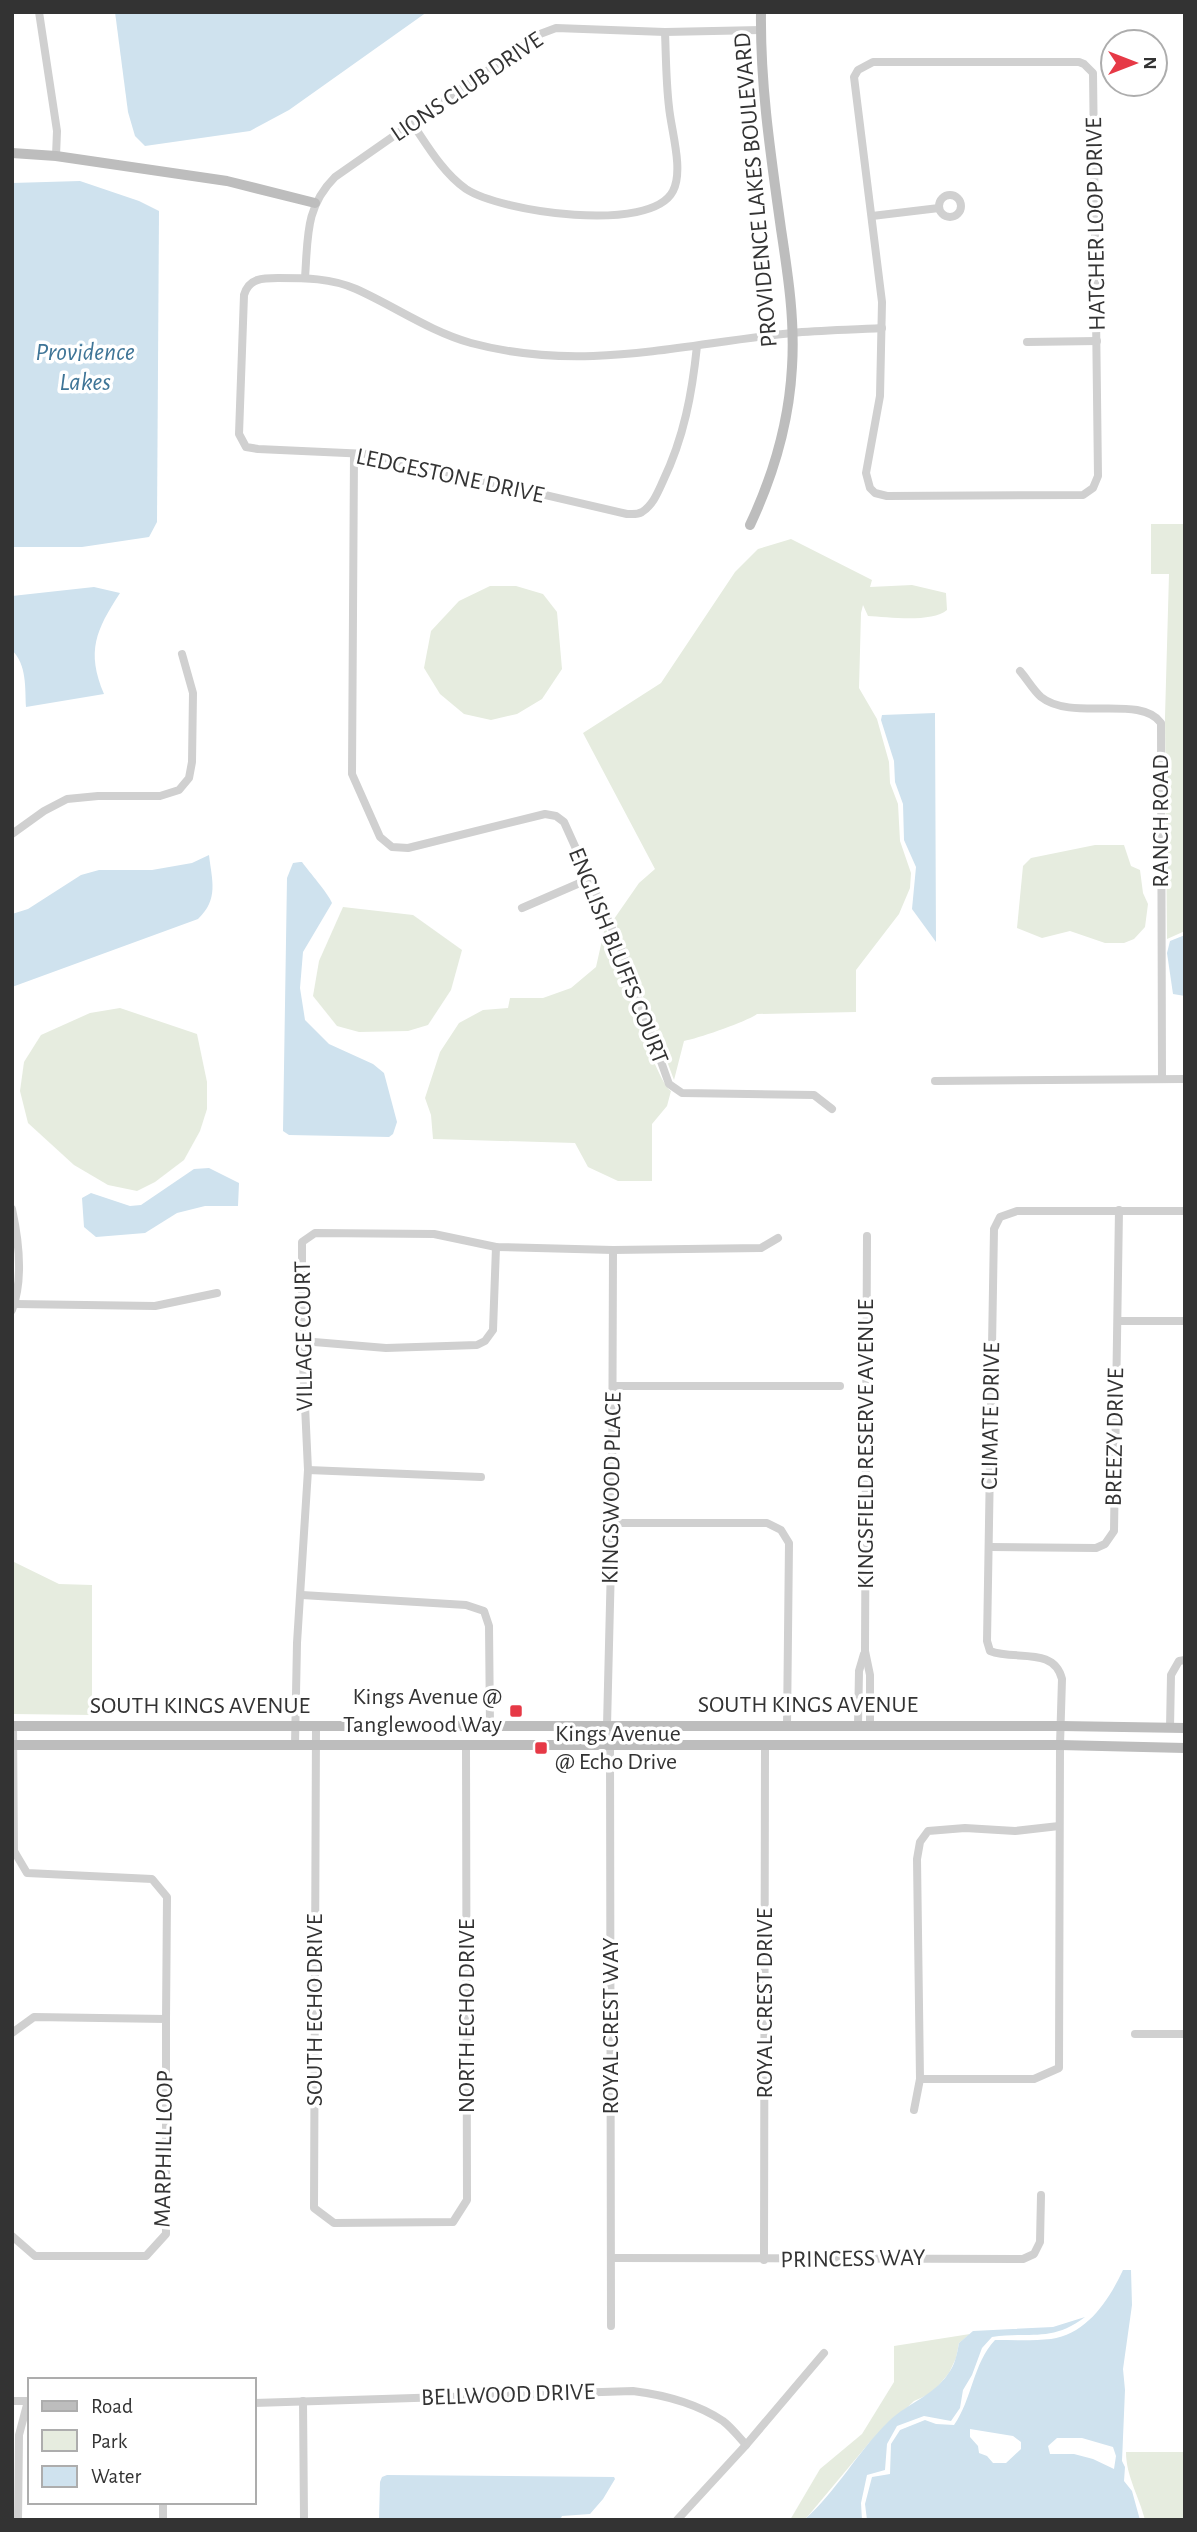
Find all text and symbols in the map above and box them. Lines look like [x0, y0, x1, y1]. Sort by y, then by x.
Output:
street label: LIONS CLUB DRIVE [387, 27, 548, 147]
north arrow [1099, 28, 1169, 98]
street label: PROVIDENCE LAKES BOULEVARD [730, 32, 782, 348]
text: N [1140, 56, 1159, 70]
street label: HATCHER LOOP DRIVE [1082, 117, 1110, 331]
water label: Providence Lakes [35, 339, 135, 395]
street label: LEDGESTONE DRIVE [354, 444, 547, 508]
street label: RANCH ROAD [1149, 754, 1173, 888]
street label: ENGLISH BLUFFS COURT [564, 844, 672, 1068]
street label: VILLAGE COURT [291, 1260, 317, 1411]
street label: KINGSFIELD RESERVE AVENUE [854, 1298, 878, 1589]
street label: CLIMATE DRIVE [978, 1342, 1004, 1490]
street label: BREEZY DRIVE [1102, 1367, 1128, 1507]
street label: KINGSWOOD PLACE [598, 1391, 626, 1584]
place label: Kings Avenue @ Tanglewood Way [343, 1685, 502, 1737]
street label: SOUTH KINGS AVENUE [698, 1693, 919, 1717]
street label: SOUTH KINGS AVENUE [90, 1694, 311, 1718]
marker: Kings Avenue @ Tanglewood Way [508, 1703, 524, 1719]
place label: Kings Avenue @ Echo Drive [555, 1722, 681, 1774]
marker: Kings Avenue @ Echo Drive [533, 1740, 549, 1756]
street label: ROYAL CREST DRIVE [753, 1907, 777, 2098]
street label: SOUTH ECHO DRIVE [303, 1913, 327, 2106]
street label: NORTH ECHO DRIVE [455, 1918, 479, 2113]
street label: ROYAL CREST WAY [599, 1937, 623, 2115]
street label: MARPHILL LOOP [151, 2070, 177, 2228]
street label: PRINCESS WAY [780, 2246, 926, 2272]
legend [28, 2378, 256, 2504]
street label: BELLWOOD DRIVE [421, 2380, 596, 2410]
text: Road [91, 2396, 133, 2417]
text: Park [91, 2431, 128, 2452]
text: Water [91, 2466, 141, 2487]

